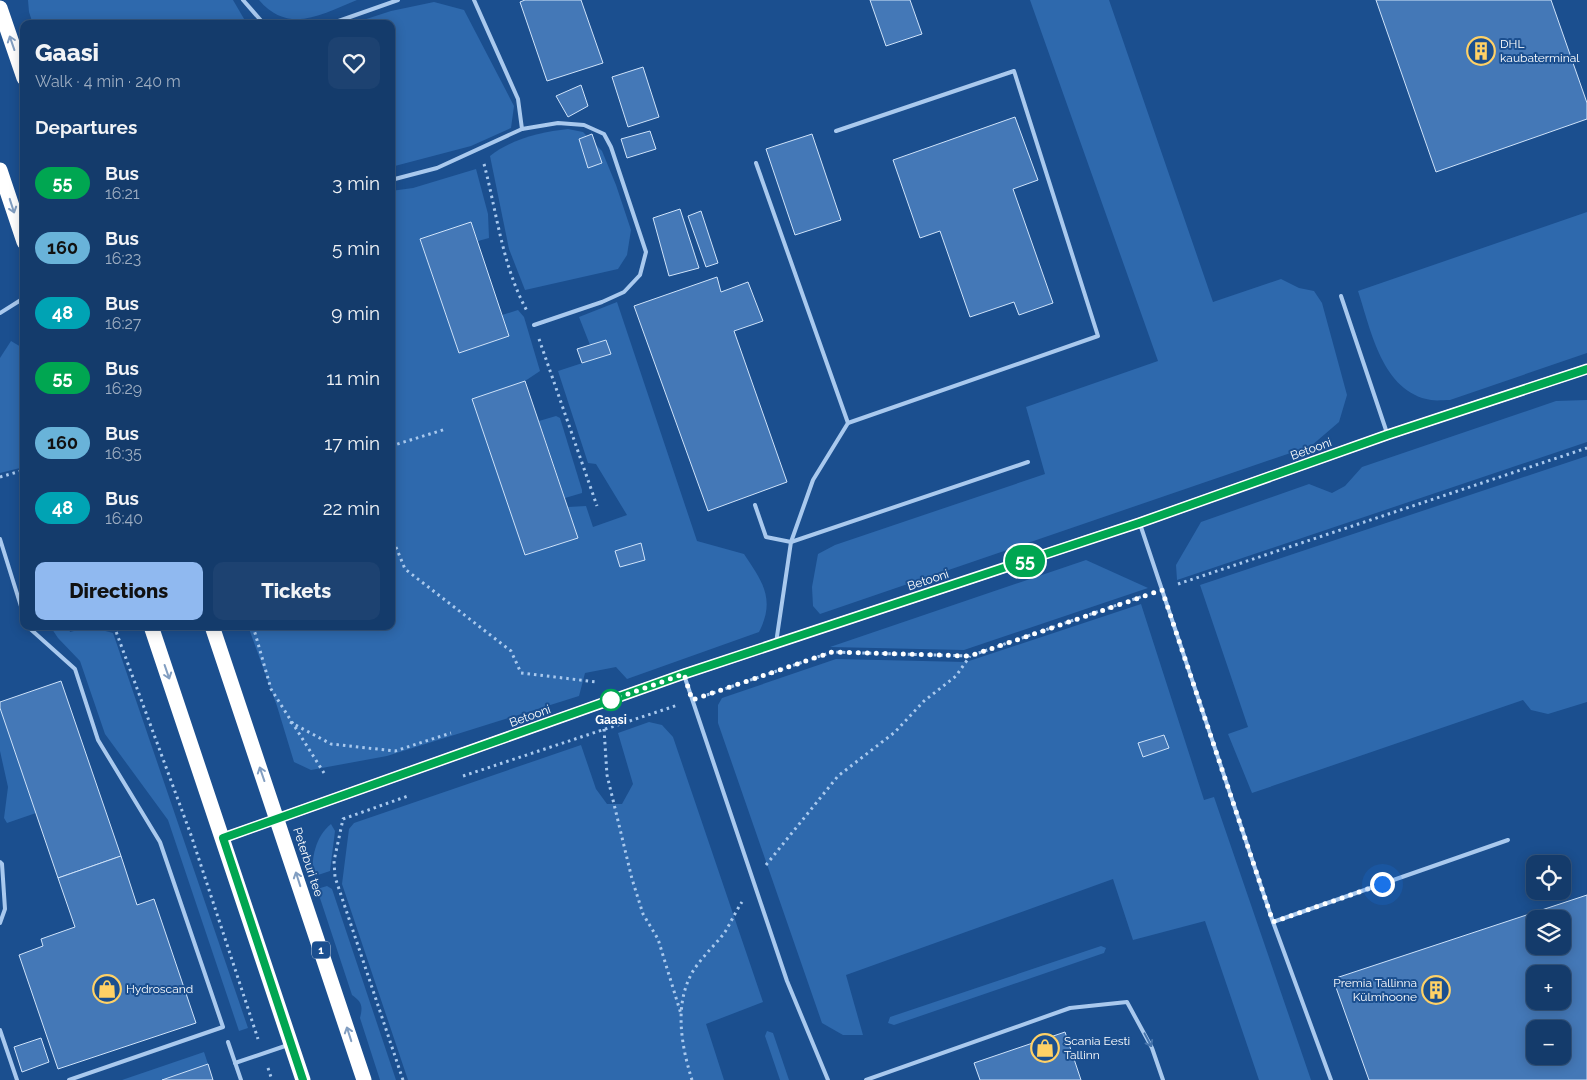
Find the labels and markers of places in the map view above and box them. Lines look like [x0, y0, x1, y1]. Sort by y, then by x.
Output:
building icon: DHL kaubaterminal [1466, 36, 1496, 66]
place label: DHL kaubaterminal [1500, 37, 1580, 65]
marker: Gaasi [600, 689, 622, 711]
place label: Gaasi [595, 713, 627, 727]
shop icon: Hydroscand [92, 974, 122, 1004]
building icon: Premia Tallinna Külmhoone [1421, 975, 1451, 1005]
place label: Premia Tallinna Külmhoone [1333, 976, 1417, 1004]
place label: Hydroscand [126, 982, 193, 996]
shop icon: Scania Eesti Tallinn [1030, 1033, 1060, 1063]
place label: Scania Eesti Tallinn [1064, 1034, 1130, 1062]

